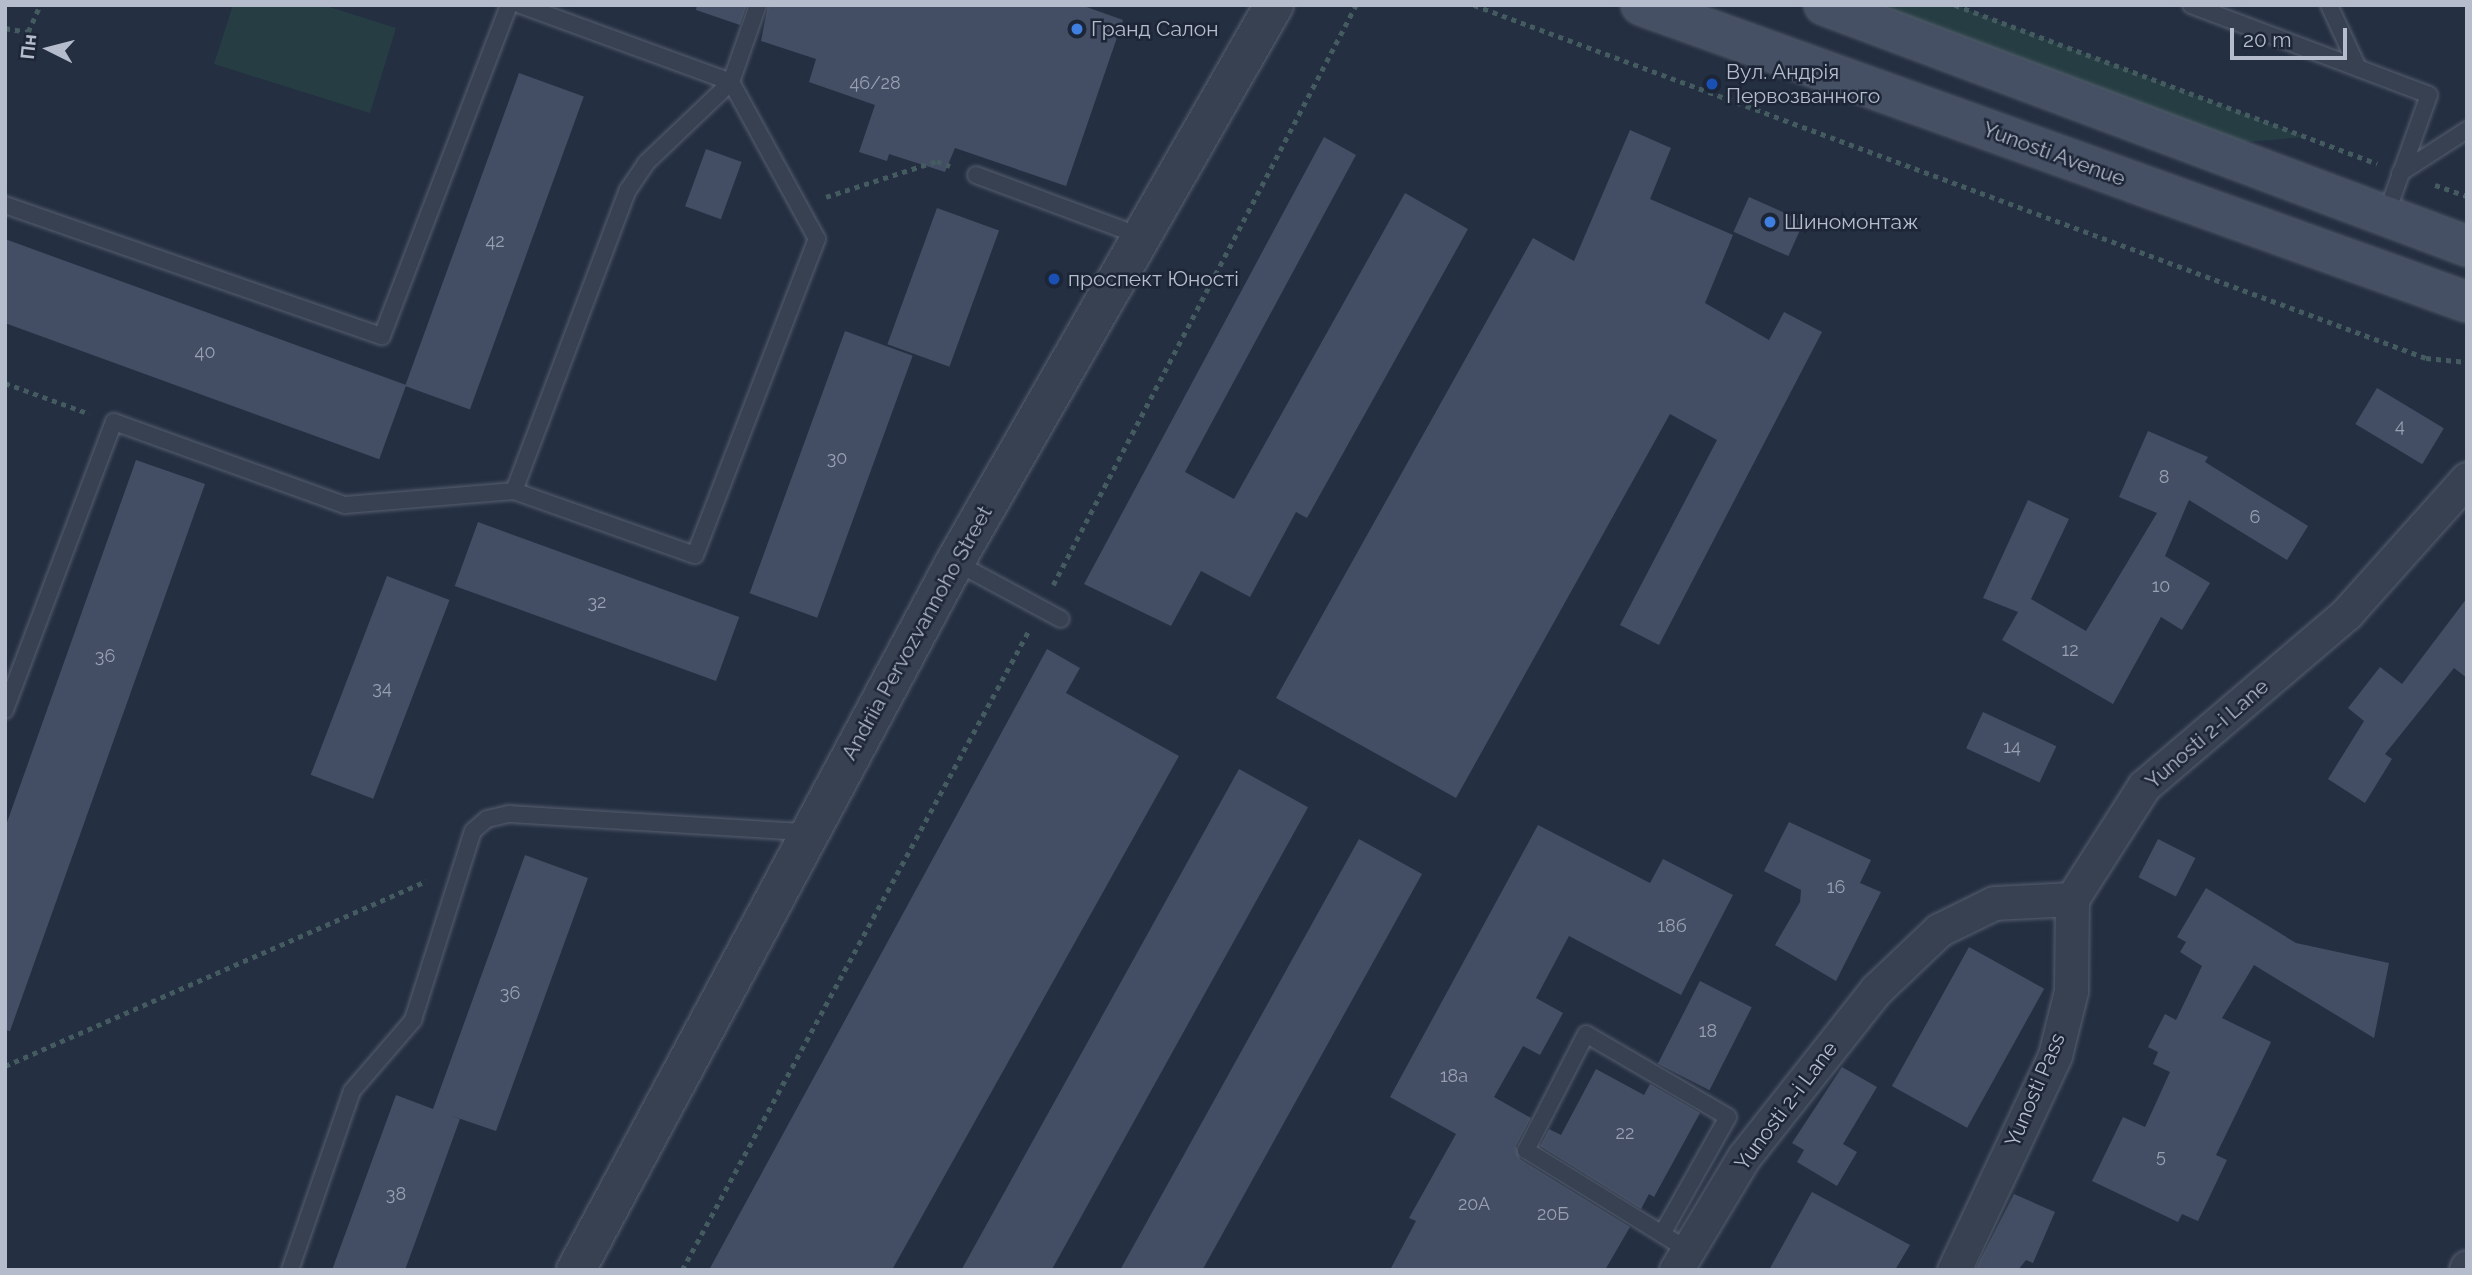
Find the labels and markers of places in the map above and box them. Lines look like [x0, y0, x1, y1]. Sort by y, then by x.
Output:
place label: Гранд Салон [1091, 16, 1219, 42]
marker: Гранд Салон [1069, 21, 1085, 37]
place label: Вул. Андрія Первозванного [1726, 59, 1880, 109]
marker: Вул. Андрія Первозванного [1704, 76, 1720, 92]
place label: Шиномонтаж [1784, 209, 1919, 235]
marker: Шиномонтаж [1762, 214, 1778, 230]
place label: проспект Юності [1068, 266, 1239, 292]
marker: проспект Юності [1046, 271, 1062, 287]

